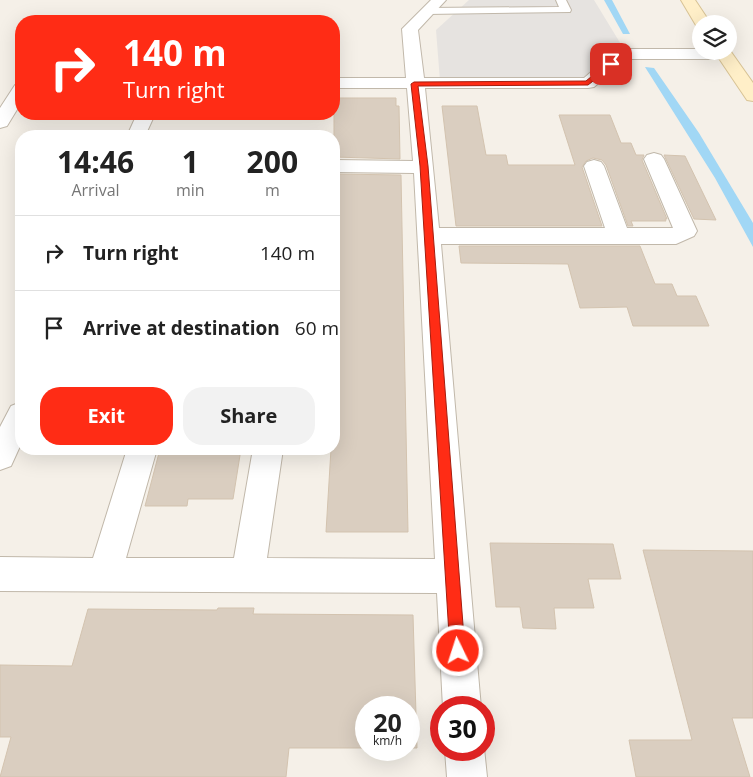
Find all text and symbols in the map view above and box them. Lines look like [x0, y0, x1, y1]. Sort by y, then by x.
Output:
map controls [692, 15, 737, 60]
button: layers [692, 15, 737, 60]
text: 140 m [123, 29, 227, 76]
icon: right [40, 35, 105, 100]
pin [590, 43, 632, 85]
icon: arrive [597, 50, 625, 78]
text: Turn right [123, 74, 225, 104]
text: 14:46 [57, 141, 134, 182]
text: 1 [182, 141, 199, 182]
text: 200 [247, 141, 298, 182]
text: Arrival [71, 179, 120, 201]
text: min [176, 179, 205, 201]
text: m [265, 179, 280, 201]
icon: right [40, 239, 68, 267]
text: Turn right [83, 240, 178, 266]
text: 140 m [260, 240, 315, 266]
icon: arrive [40, 314, 68, 342]
text: Arrive at destination [83, 315, 280, 341]
text: 60 m [295, 315, 339, 341]
button: Exit [40, 387, 173, 445]
button: Share [183, 387, 315, 445]
position arrow [431, 624, 483, 676]
speed limit sign: 30 [430, 696, 495, 761]
text: 20 [373, 705, 402, 739]
text: km/h [373, 732, 402, 749]

